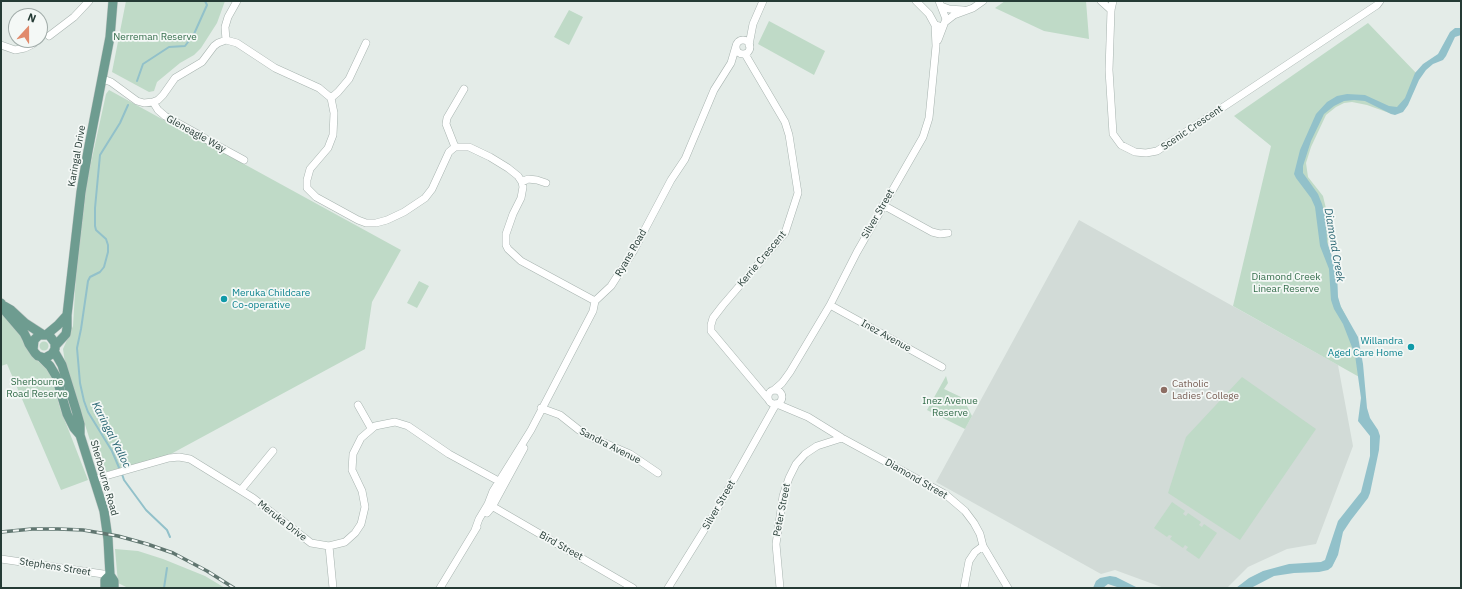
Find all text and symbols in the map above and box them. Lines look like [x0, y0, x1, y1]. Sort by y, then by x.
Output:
north arrow [8, 8, 48, 48]
text: N [26, 10, 38, 26]
park label: Nerreman Reserve [113, 31, 197, 43]
street label: Scenic Crescent [1159, 103, 1225, 153]
street label: Gleneagle Way [164, 113, 228, 155]
street label: Karingal Drive [66, 124, 88, 188]
street label: Silver Street [859, 187, 897, 241]
water label: Diamond Creek [1321, 207, 1347, 283]
street label: Ryans Road [613, 227, 649, 279]
street label: Kerrie Crescent [735, 229, 789, 289]
park label: Diamond Creek Linear Reserve [1252, 271, 1320, 294]
place label: Meruka Childcare Co-operative [232, 287, 310, 310]
marker: Meruka Childcare Co-operative [219, 294, 229, 304]
street label: Inez Avenue [859, 317, 913, 355]
place label: Willandra Aged Care Home [1328, 335, 1403, 358]
marker: Willandra Aged Care Home [1406, 342, 1416, 352]
park label: Sherbourne Road Reserve [6, 376, 68, 400]
place label: Catholic Ladies' College [1172, 378, 1239, 402]
marker: Catholic Ladies' College [1159, 385, 1169, 395]
park label: Inez Avenue Reserve [922, 395, 978, 418]
water label: Karingal Yalloc [89, 400, 133, 470]
street label: Sandra Avenue [577, 425, 643, 467]
street label: Sherbourne Road [87, 439, 121, 517]
street label: Diamond Street [883, 456, 949, 502]
street label: Silver Street [700, 478, 738, 532]
street label: Peter Street [771, 482, 793, 538]
street label: Meruka Drive [255, 498, 309, 544]
street label: Bird Street [537, 529, 585, 563]
street label: Stephens Street [18, 555, 92, 579]

